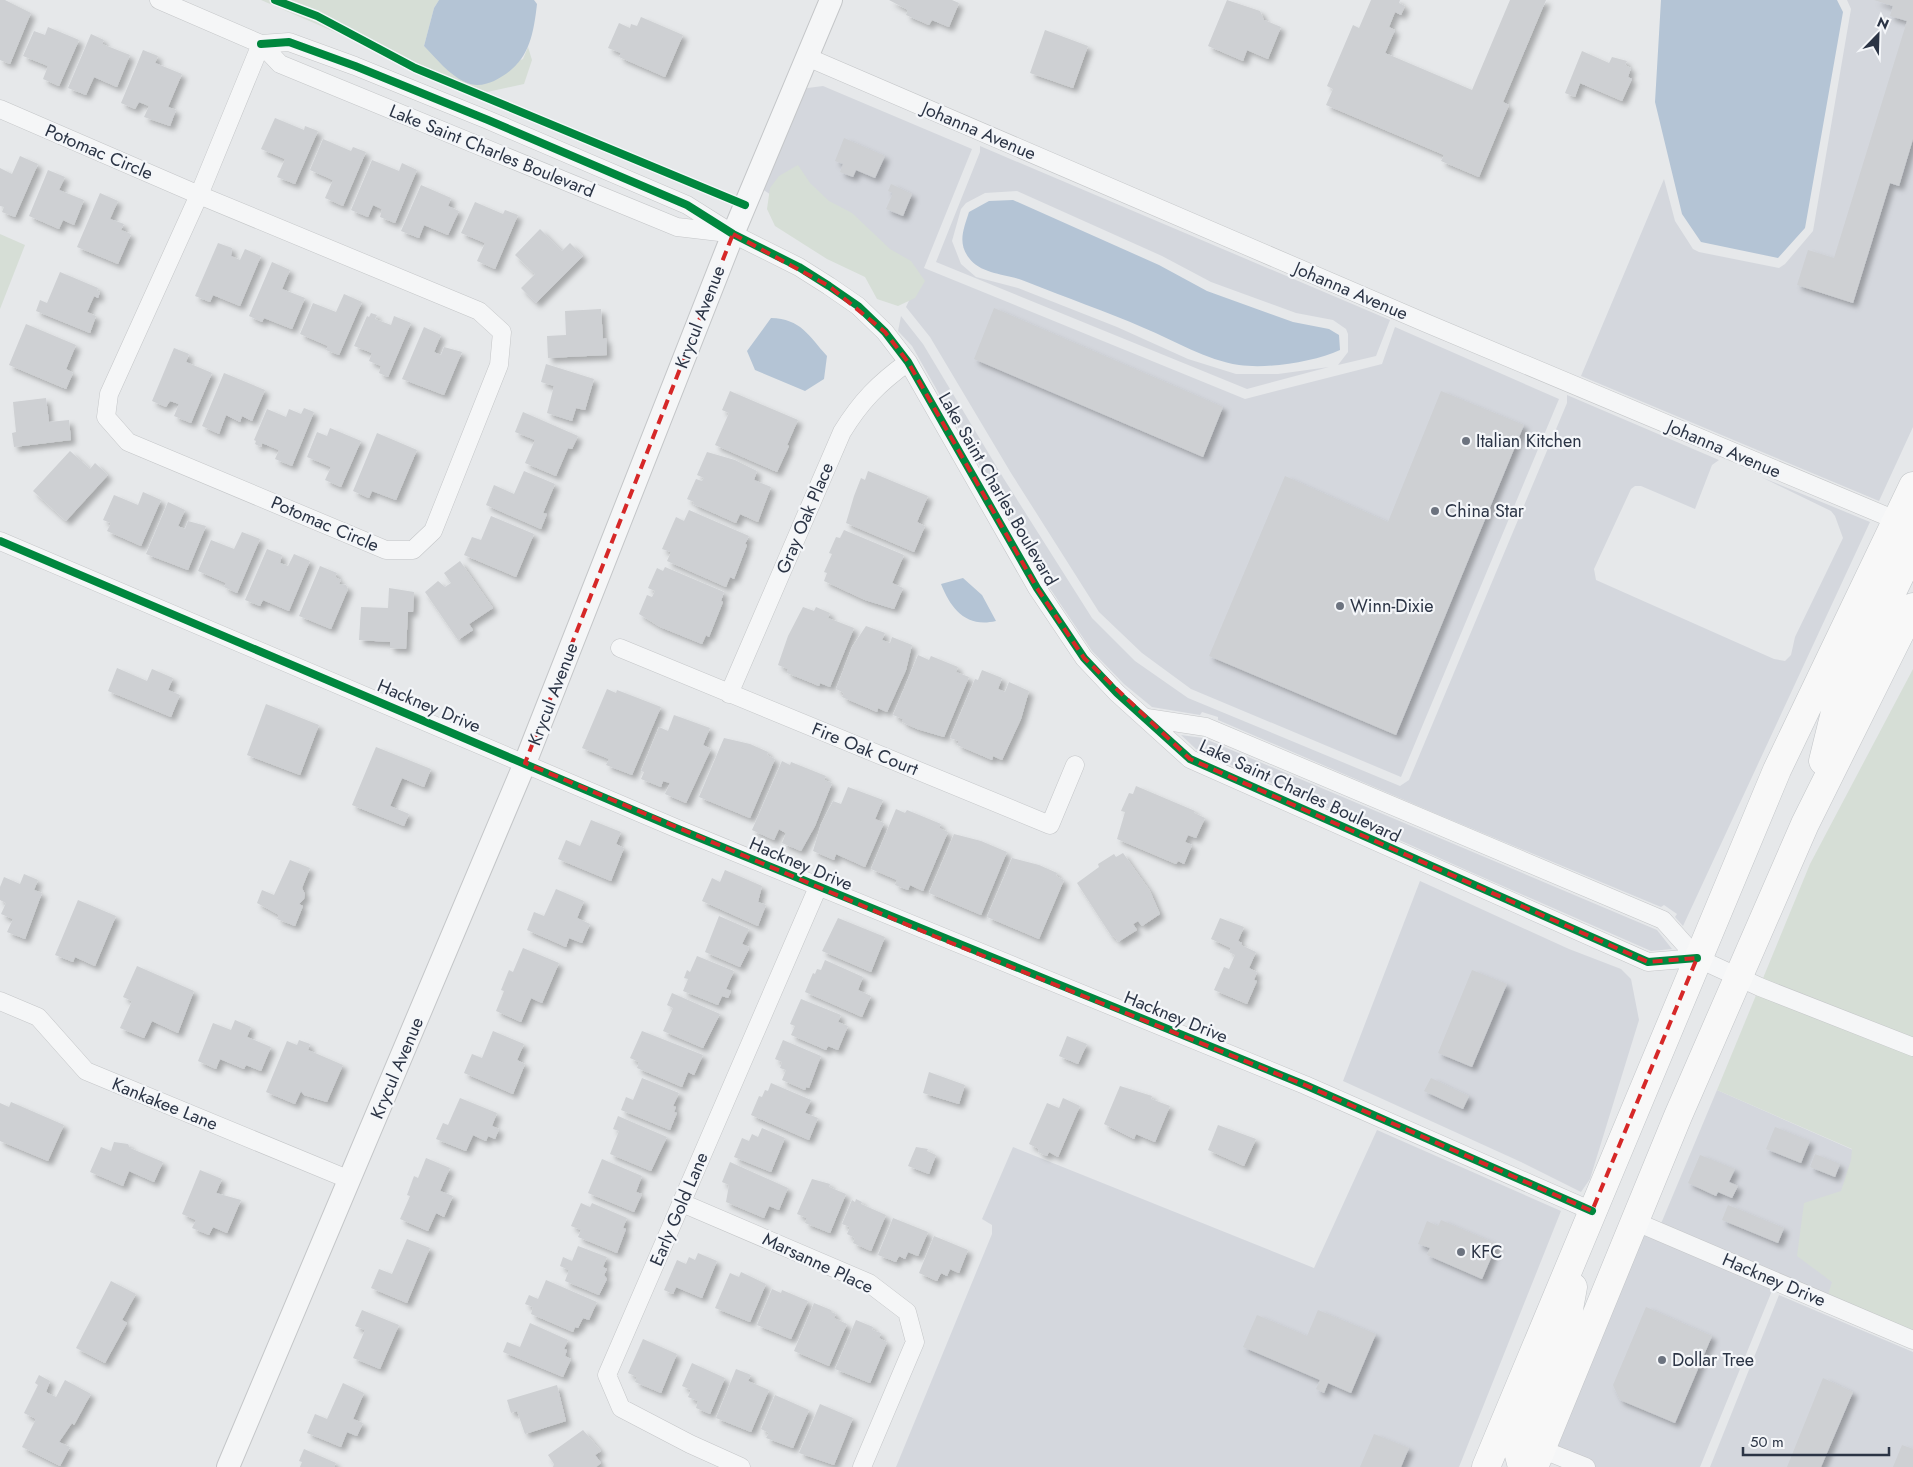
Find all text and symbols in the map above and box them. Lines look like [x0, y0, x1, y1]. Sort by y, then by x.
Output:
north arrow [1853, 10, 1903, 60]
text: N [1874, 12, 1892, 34]
street label: Johanna Avenue [916, 95, 1040, 167]
street label: Lake Saint Charles Boulevard [385, 98, 599, 204]
street label: Potomac Circle [41, 118, 157, 186]
street label: Johanna Avenue [1288, 255, 1412, 327]
street label: Krycul Avenue [668, 262, 732, 372]
street label: Lake Saint Charles Boulevard [932, 387, 1064, 591]
street label: Johanna Avenue [1661, 413, 1785, 485]
place label: Italian Kitchen [1476, 428, 1582, 454]
marker: Italian Kitchen [1460, 435, 1472, 447]
street label: Gray Oak Place [770, 458, 840, 578]
street label: Potomac Circle [267, 490, 383, 558]
place label: China Star [1445, 498, 1525, 524]
marker: China Star [1429, 505, 1441, 517]
place label: Winn-Dixie [1350, 593, 1434, 619]
marker: Winn-Dixie [1334, 600, 1346, 612]
street label: Krycul Avenue [521, 639, 585, 749]
street label: Hackney Drive [373, 673, 485, 739]
street label: Fire Oak Court [808, 716, 923, 782]
street label: Lake Saint Charles Boulevard [1195, 733, 1405, 849]
street label: Hackney Drive [745, 831, 857, 897]
street label: Hackney Drive [1120, 984, 1232, 1050]
street label: Krycul Avenue [364, 1013, 430, 1123]
street label: Kankakee Lane [108, 1071, 222, 1137]
street label: Early Gold Lane [643, 1148, 715, 1270]
street label: Marsanne Place [758, 1226, 878, 1300]
place label: KFC [1471, 1239, 1503, 1265]
marker: KFC [1455, 1246, 1467, 1258]
street label: Hackney Drive [1718, 1247, 1830, 1313]
place label: Dollar Tree [1672, 1347, 1754, 1373]
marker: Dollar Tree [1656, 1354, 1668, 1366]
scale bar [1743, 1424, 1889, 1456]
text: 50 m [1750, 1431, 1784, 1453]

